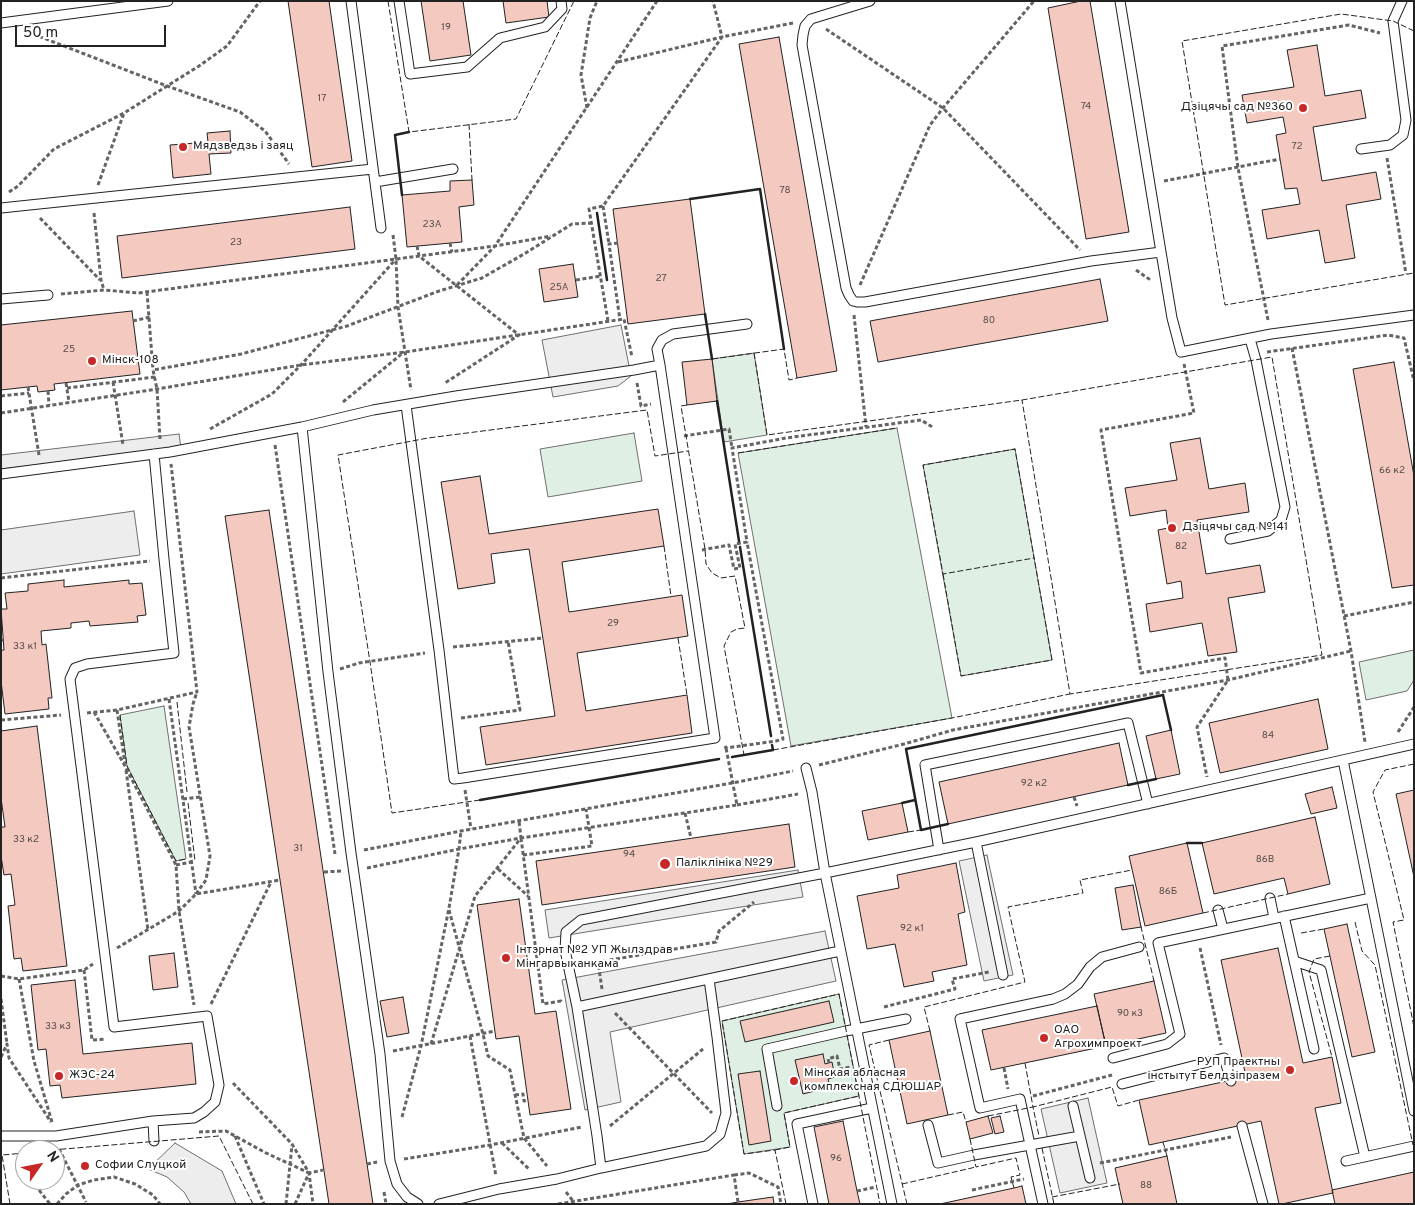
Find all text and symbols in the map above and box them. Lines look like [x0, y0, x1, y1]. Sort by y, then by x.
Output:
scale bar [18, 15, 169, 47]
house number: 19 [441, 22, 451, 34]
text: 50 m [23, 24, 58, 43]
house number: 17 [318, 93, 326, 105]
house number: 74 [1081, 101, 1091, 113]
place label: Дзіцячы сад №360 [1181, 101, 1293, 115]
marker: Дзіцячы сад №360 [1297, 102, 1309, 114]
place label: Мядзведзь і заяц [193, 140, 293, 154]
marker: Мядзведзь і заяц [177, 141, 189, 153]
house number: 72 [1291, 141, 1303, 153]
house number: 78 [779, 185, 791, 197]
house number: 23А [423, 219, 441, 231]
house number: 23 [230, 237, 242, 249]
house number: 27 [655, 273, 667, 285]
house number: 25А [550, 282, 568, 294]
house number: 80 [983, 315, 995, 327]
house number: 25 [63, 344, 75, 356]
place label: Мінск-108 [102, 354, 159, 368]
marker: Мінск-108 [86, 355, 98, 367]
house number: 66 к2 [1379, 465, 1405, 477]
place label: Дзіцячы сад №141 [1182, 521, 1288, 535]
marker: Дзіцячы сад №141 [1166, 522, 1178, 534]
house number: 82 [1175, 541, 1187, 553]
house number: 29 [607, 618, 619, 630]
house number: 33 к1 [13, 641, 37, 653]
house number: 84 [1262, 730, 1274, 742]
house number: 92 к2 [1021, 778, 1047, 790]
house number: 33 к2 [13, 834, 39, 846]
house number: 31 [293, 843, 303, 855]
house number: 94 [623, 849, 635, 861]
house number: 86В [1256, 854, 1274, 866]
marker: Паліклініка №29 [658, 857, 672, 871]
place label: Паліклініка №29 [676, 857, 773, 871]
house number: 86Б [1159, 886, 1177, 898]
house number: 92 к1 [900, 923, 924, 935]
place label: Інтэрнат №2 УП Жылздрав Мінгарвыканкама [516, 944, 673, 972]
marker: Інтэрнат №2 УП Жылздрав Мінгарвыканкама [500, 952, 512, 964]
house number: 90 к3 [1117, 1008, 1143, 1020]
house number: 33 к3 [45, 1021, 71, 1033]
place label: ОАО Агрохимпроект [1054, 1024, 1142, 1052]
marker: ОАО Агрохимпроект [1038, 1032, 1050, 1044]
place label: РУП Праектны інстытут Белдзіпразем [1147, 1056, 1280, 1084]
marker: РУП Праектны інстытут Белдзіпразем [1284, 1064, 1296, 1076]
place label: Мінская абласная комплексная СДЮШАР [804, 1067, 941, 1095]
place label: ЖЭС-24 [69, 1069, 115, 1083]
marker: ЖЭС-24 [53, 1070, 65, 1082]
marker: Мінская абласная комплексная СДЮШАР [788, 1075, 800, 1087]
north arrow [15, 1140, 65, 1190]
text: N [42, 1148, 62, 1166]
house number: 96 [830, 1153, 842, 1165]
place label: Софии Слуцкой [95, 1159, 186, 1173]
marker: Софии Слуцкой [79, 1160, 91, 1172]
house number: 88 [1140, 1180, 1152, 1192]

